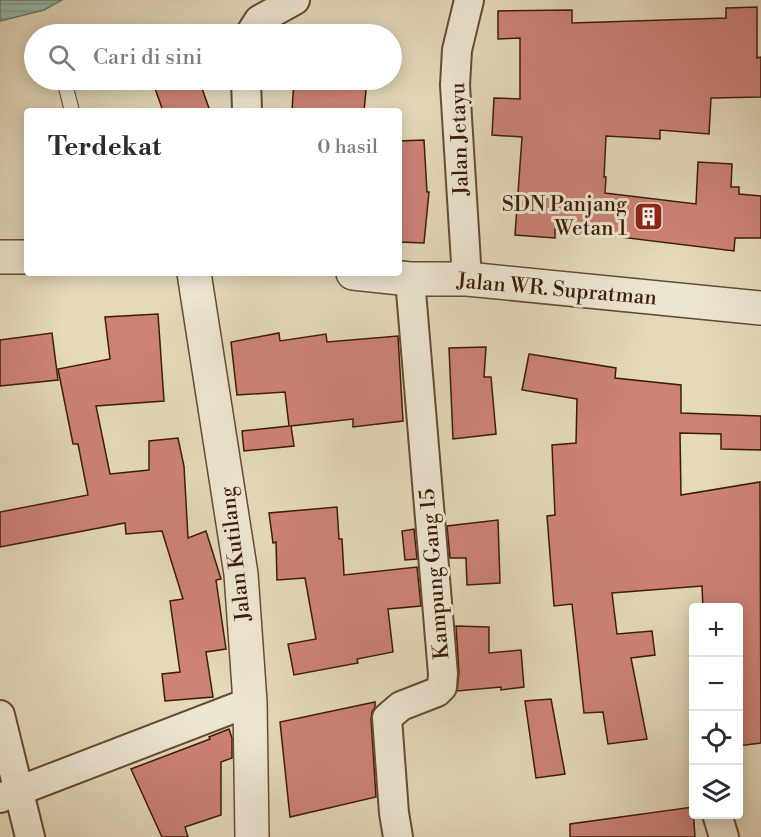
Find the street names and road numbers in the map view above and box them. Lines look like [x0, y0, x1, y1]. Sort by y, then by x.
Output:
street label: Jalan Jetayu [445, 82, 475, 197]
street label: Jalan WR. Supratman [455, 268, 658, 312]
street label: Jalan Kutilang [215, 485, 257, 624]
street label: Kampung Gang 15 [415, 487, 455, 660]

